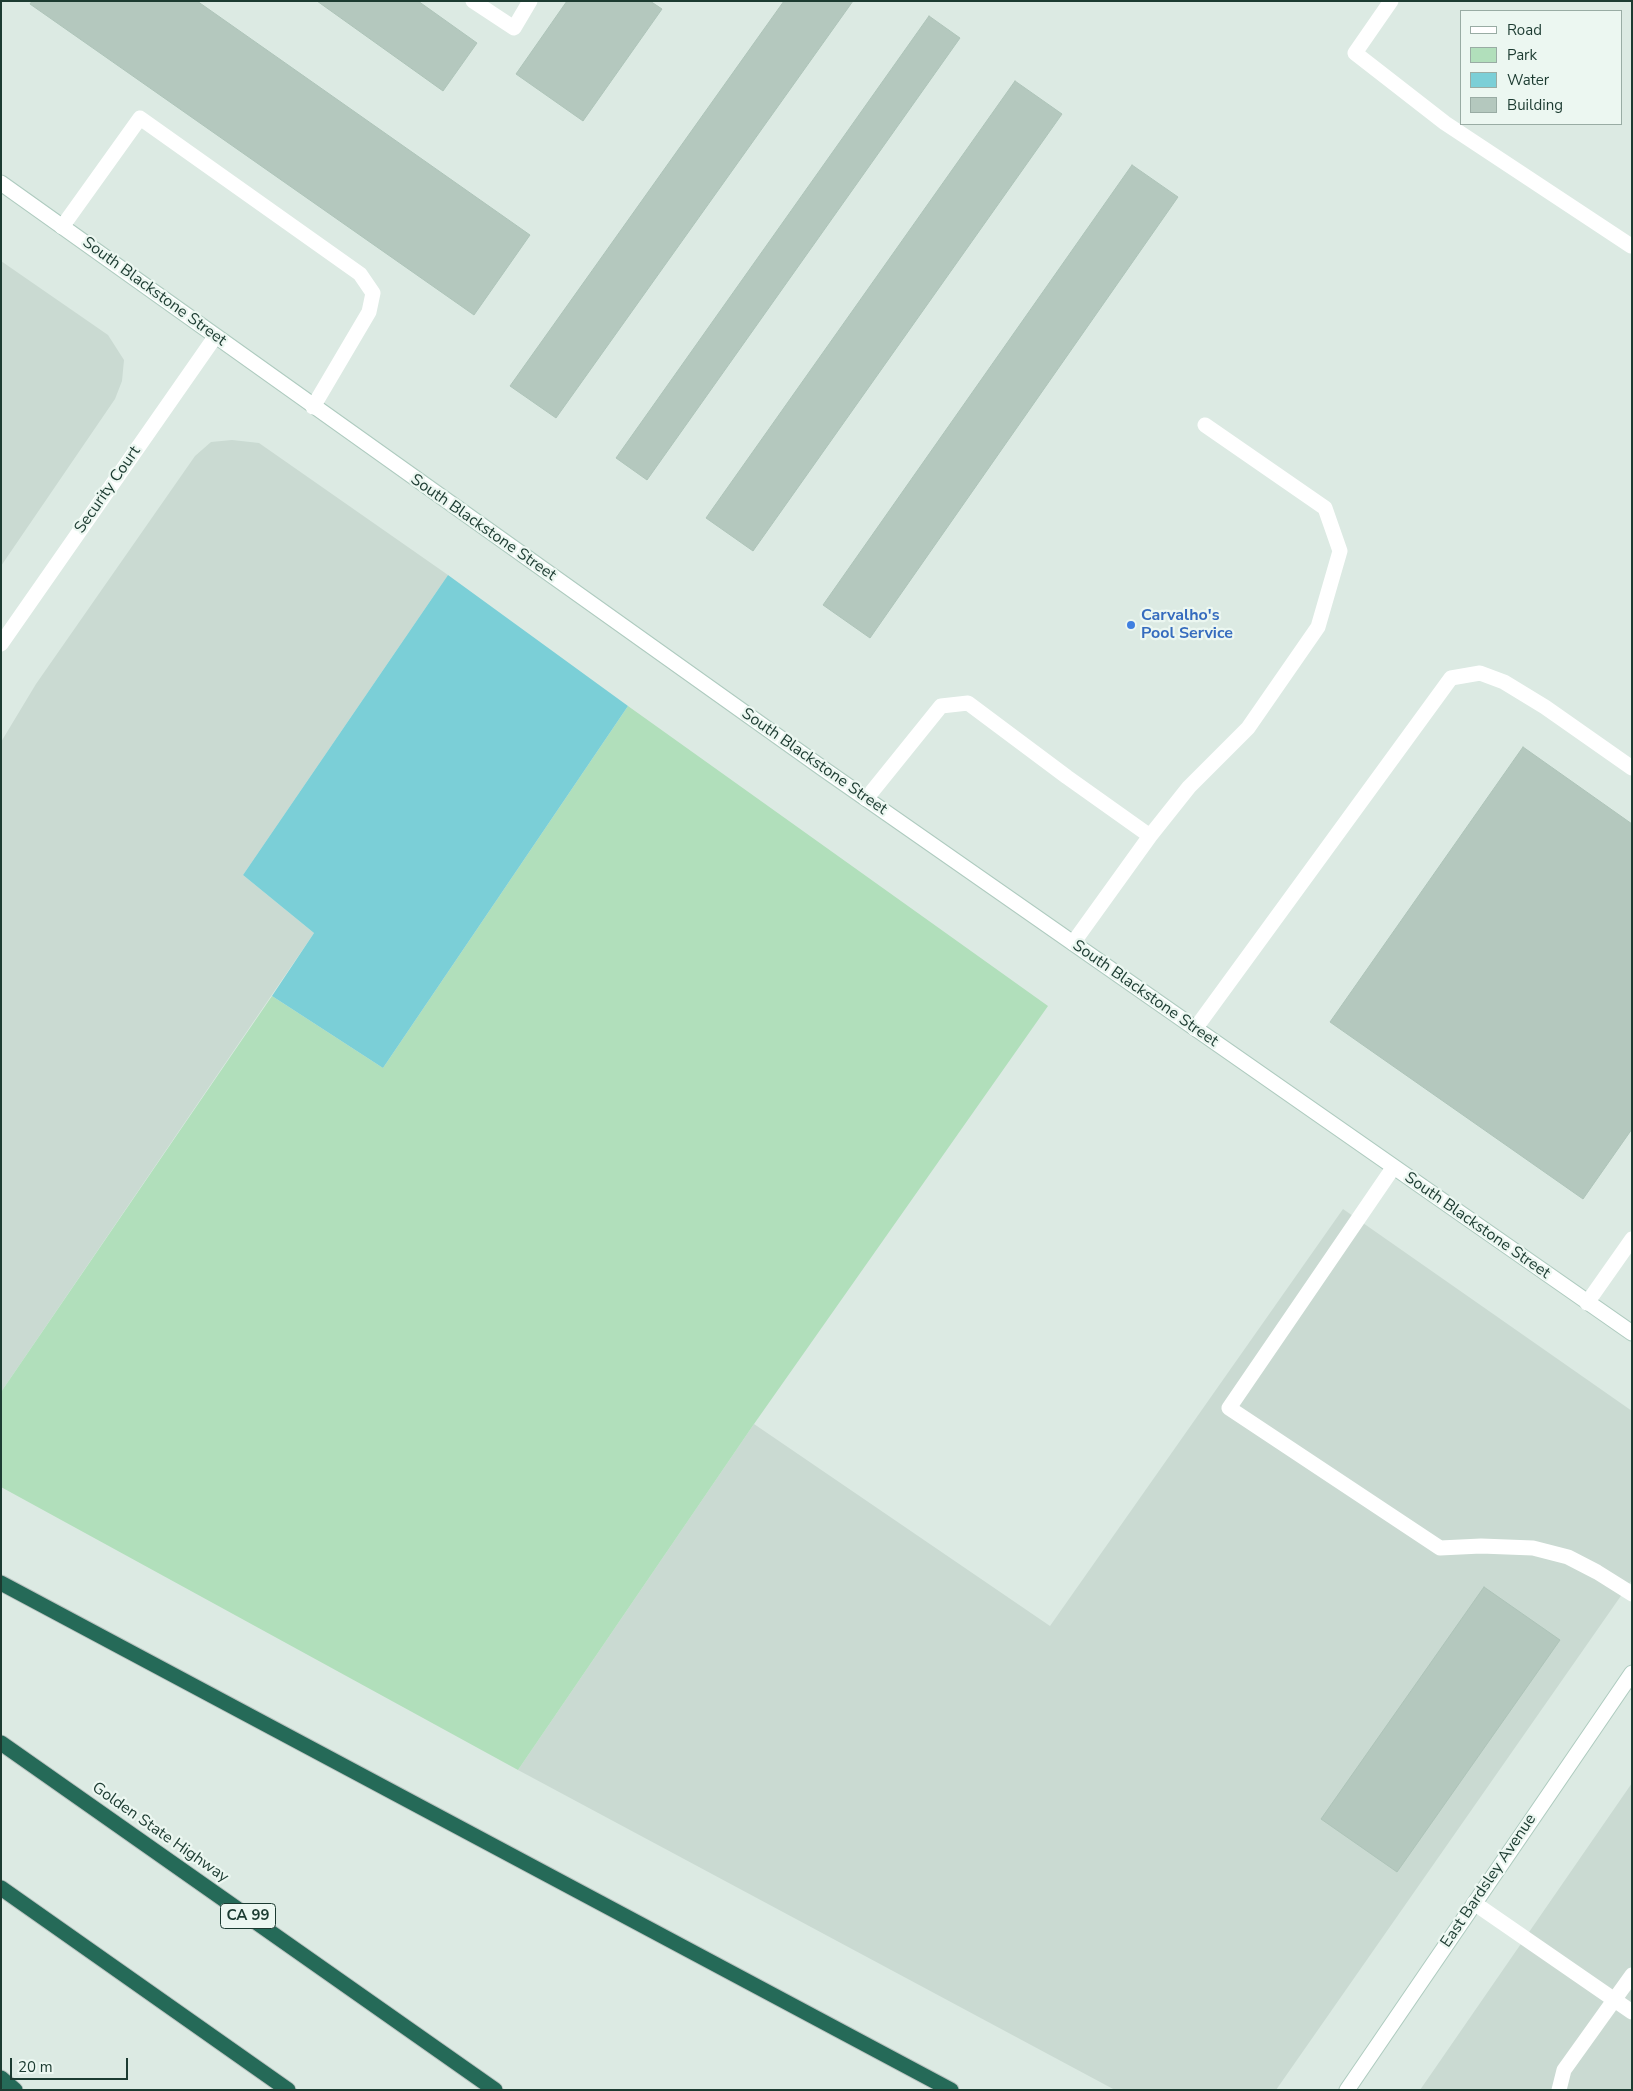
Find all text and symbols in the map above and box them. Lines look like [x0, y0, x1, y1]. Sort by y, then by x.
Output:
legend [1460, 10, 1623, 125]
text: Road [1507, 20, 1542, 40]
text: Park [1507, 45, 1537, 65]
text: Water [1507, 70, 1549, 90]
text: Building [1507, 95, 1563, 115]
street label: South Blackstone Street [78, 233, 230, 351]
street label: Security Court [71, 443, 145, 537]
street label: South Blackstone Street [407, 470, 559, 586]
place label: Carvalho's Pool Service [1141, 606, 1233, 644]
marker: Carvalho's Pool Service [1125, 619, 1137, 631]
street label: South Blackstone Street [738, 704, 890, 820]
street label: South Blackstone Street [1069, 936, 1221, 1052]
street label: South Blackstone Street [1401, 1168, 1553, 1284]
street label: Golden State Highway [88, 1779, 232, 1887]
street label: East Bardsley Avenue [1437, 1811, 1541, 1951]
road number: CA 99 [220, 1904, 276, 1928]
scale bar [12, 2048, 130, 2080]
text: 20 m [18, 2057, 53, 2077]

